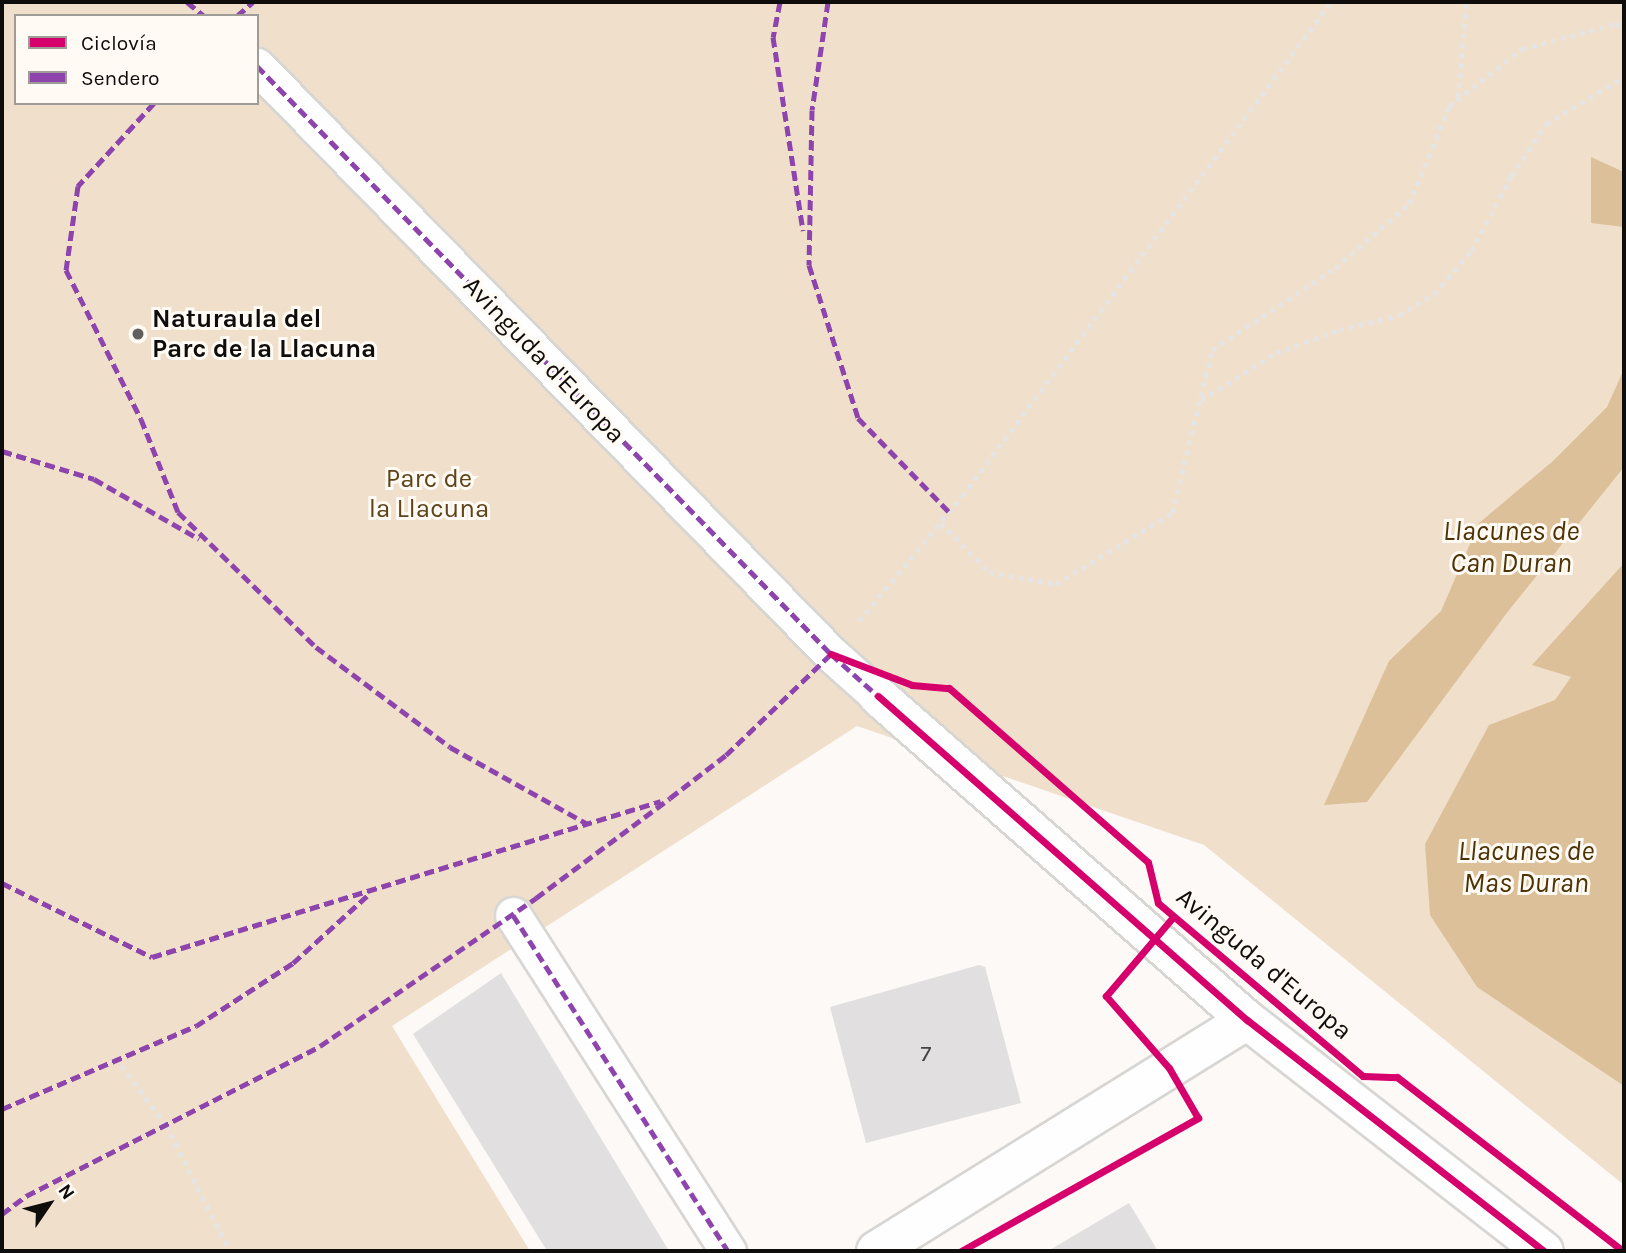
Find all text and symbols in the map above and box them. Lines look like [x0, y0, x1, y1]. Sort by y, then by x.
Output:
legend [14, 14, 259, 105]
text: Ciclovía [81, 31, 157, 55]
text: Sendero [81, 66, 159, 90]
street label: Avinguda d'Europa [457, 270, 631, 450]
place label: Naturaula del Parc de la Llacuna [152, 303, 376, 364]
marker: Naturaula del Parc de la Llacuna [130, 326, 146, 342]
park label: Parc de la Llacuna [369, 463, 489, 524]
water label: Llacunes de Can Duran [1443, 514, 1579, 580]
water label: Llacunes de Mas Duran [1458, 834, 1594, 900]
street label: Avinguda d'Europa [1170, 881, 1358, 1047]
house number: 7 [921, 1040, 931, 1068]
north arrow [14, 1169, 84, 1239]
text: N [53, 1180, 79, 1204]

